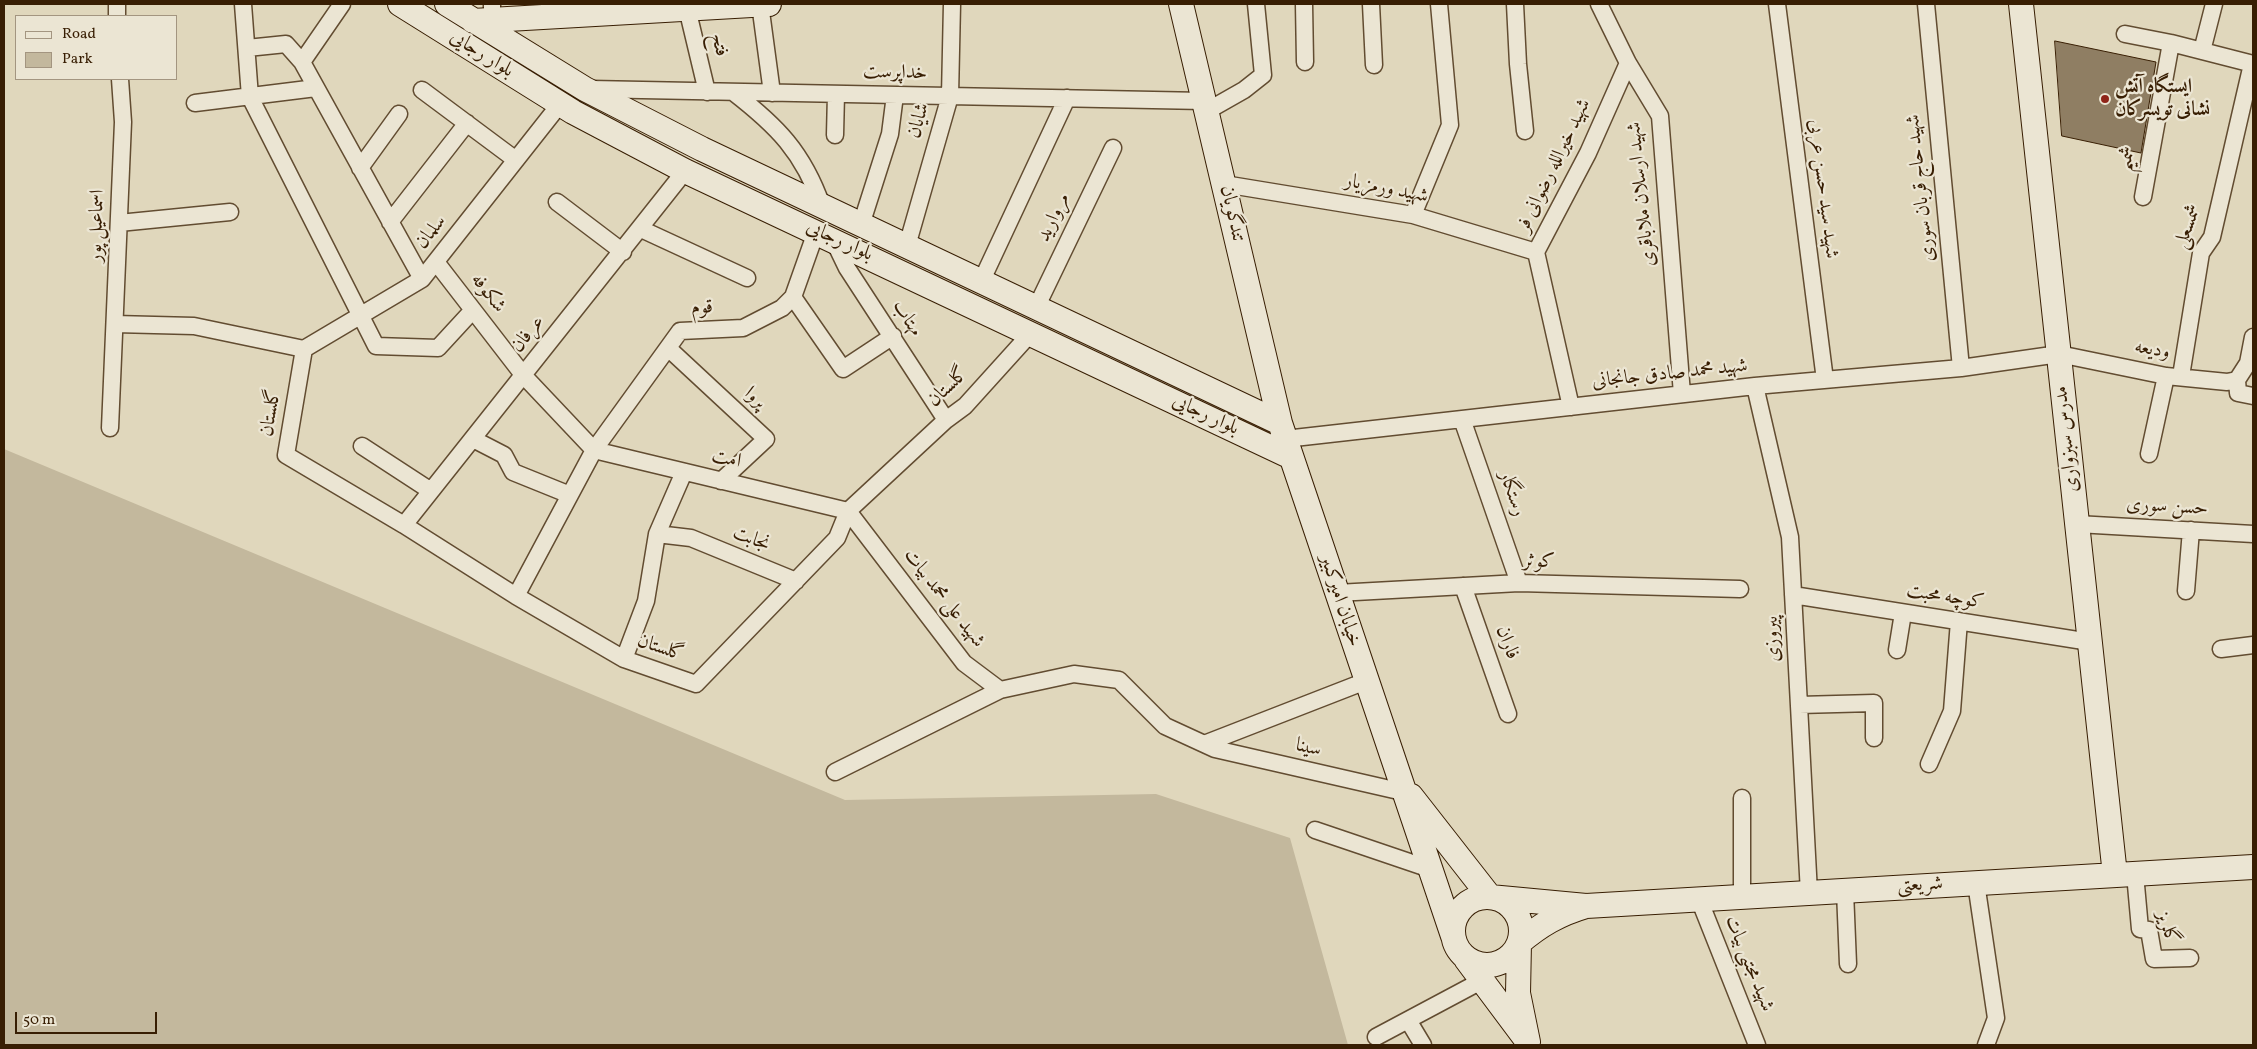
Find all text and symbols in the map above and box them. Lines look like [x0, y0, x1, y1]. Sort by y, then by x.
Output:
legend [15, 15, 178, 80]
text: Road [62, 24, 96, 45]
street label: بلوار رجایی [445, 26, 517, 84]
street label: فتح [704, 31, 732, 59]
text: Park [62, 49, 93, 70]
street label: خداپرست [863, 61, 927, 87]
place label: ایستگاه آتش نشانی تویسرکان [2115, 76, 2210, 123]
marker: ایستگاه آتش نشانی تویسرکان [2099, 93, 2111, 105]
street label: شهید خیرالله رضوانی فر [1512, 96, 1598, 236]
street label: شایان [904, 101, 936, 141]
street label: شهید حاج قربان سوری [1902, 113, 1942, 263]
street label: شهید سید حسن عربی [1802, 118, 1842, 260]
street label: شهید ارسلان ملاباقری [1623, 120, 1663, 268]
street label: شمیم [2114, 144, 2142, 174]
street label: شهید ورمزیار [1342, 170, 1430, 210]
street label: تندگویان [1213, 183, 1249, 245]
street label: اسماعیل پور [85, 189, 111, 263]
street label: مروارید [1033, 190, 1077, 246]
street label: شمسعلی [2170, 201, 2208, 253]
street label: سلمان [411, 211, 453, 255]
street label: بلوار رجایی [802, 216, 876, 268]
street label: شکوفه [464, 269, 510, 319]
street label: قوم [690, 296, 714, 322]
street label: مهتاب [885, 296, 927, 342]
street label: عرفان [507, 312, 551, 358]
street label: ودیعه [2132, 336, 2172, 366]
street label: شهید محمد صادق جانجانی [1591, 355, 1749, 395]
street label: گلستان [923, 363, 975, 413]
street label: پروا [738, 383, 770, 415]
street label: مدرس سبزواری [2050, 385, 2086, 493]
street label: گلستان [256, 387, 288, 439]
street label: بلوار رجایی [1168, 390, 1242, 442]
street label: امت [709, 445, 743, 475]
street label: رستگار [1492, 468, 1530, 520]
street label: حسن سوری [2125, 494, 2209, 522]
street label: نجابت [729, 522, 773, 558]
street label: شهید علی محمد بیات [897, 545, 989, 653]
street label: کوثر [1523, 551, 1555, 575]
street label: خیابان امیرکبیر [1313, 552, 1365, 650]
street label: کوچه محبت [1904, 580, 1986, 616]
street label: پیروزی [1761, 615, 1787, 663]
street label: فاران [1489, 623, 1523, 663]
street label: گلستان [633, 630, 687, 668]
street label: سینا [1293, 734, 1323, 764]
street label: شریعتی [1896, 873, 1944, 899]
street label: گلریز [2149, 908, 2183, 948]
street label: شهید مجتبی بیات [1718, 913, 1778, 1015]
scale bar [18, 1002, 160, 1034]
text: 50 m [23, 1010, 55, 1031]

